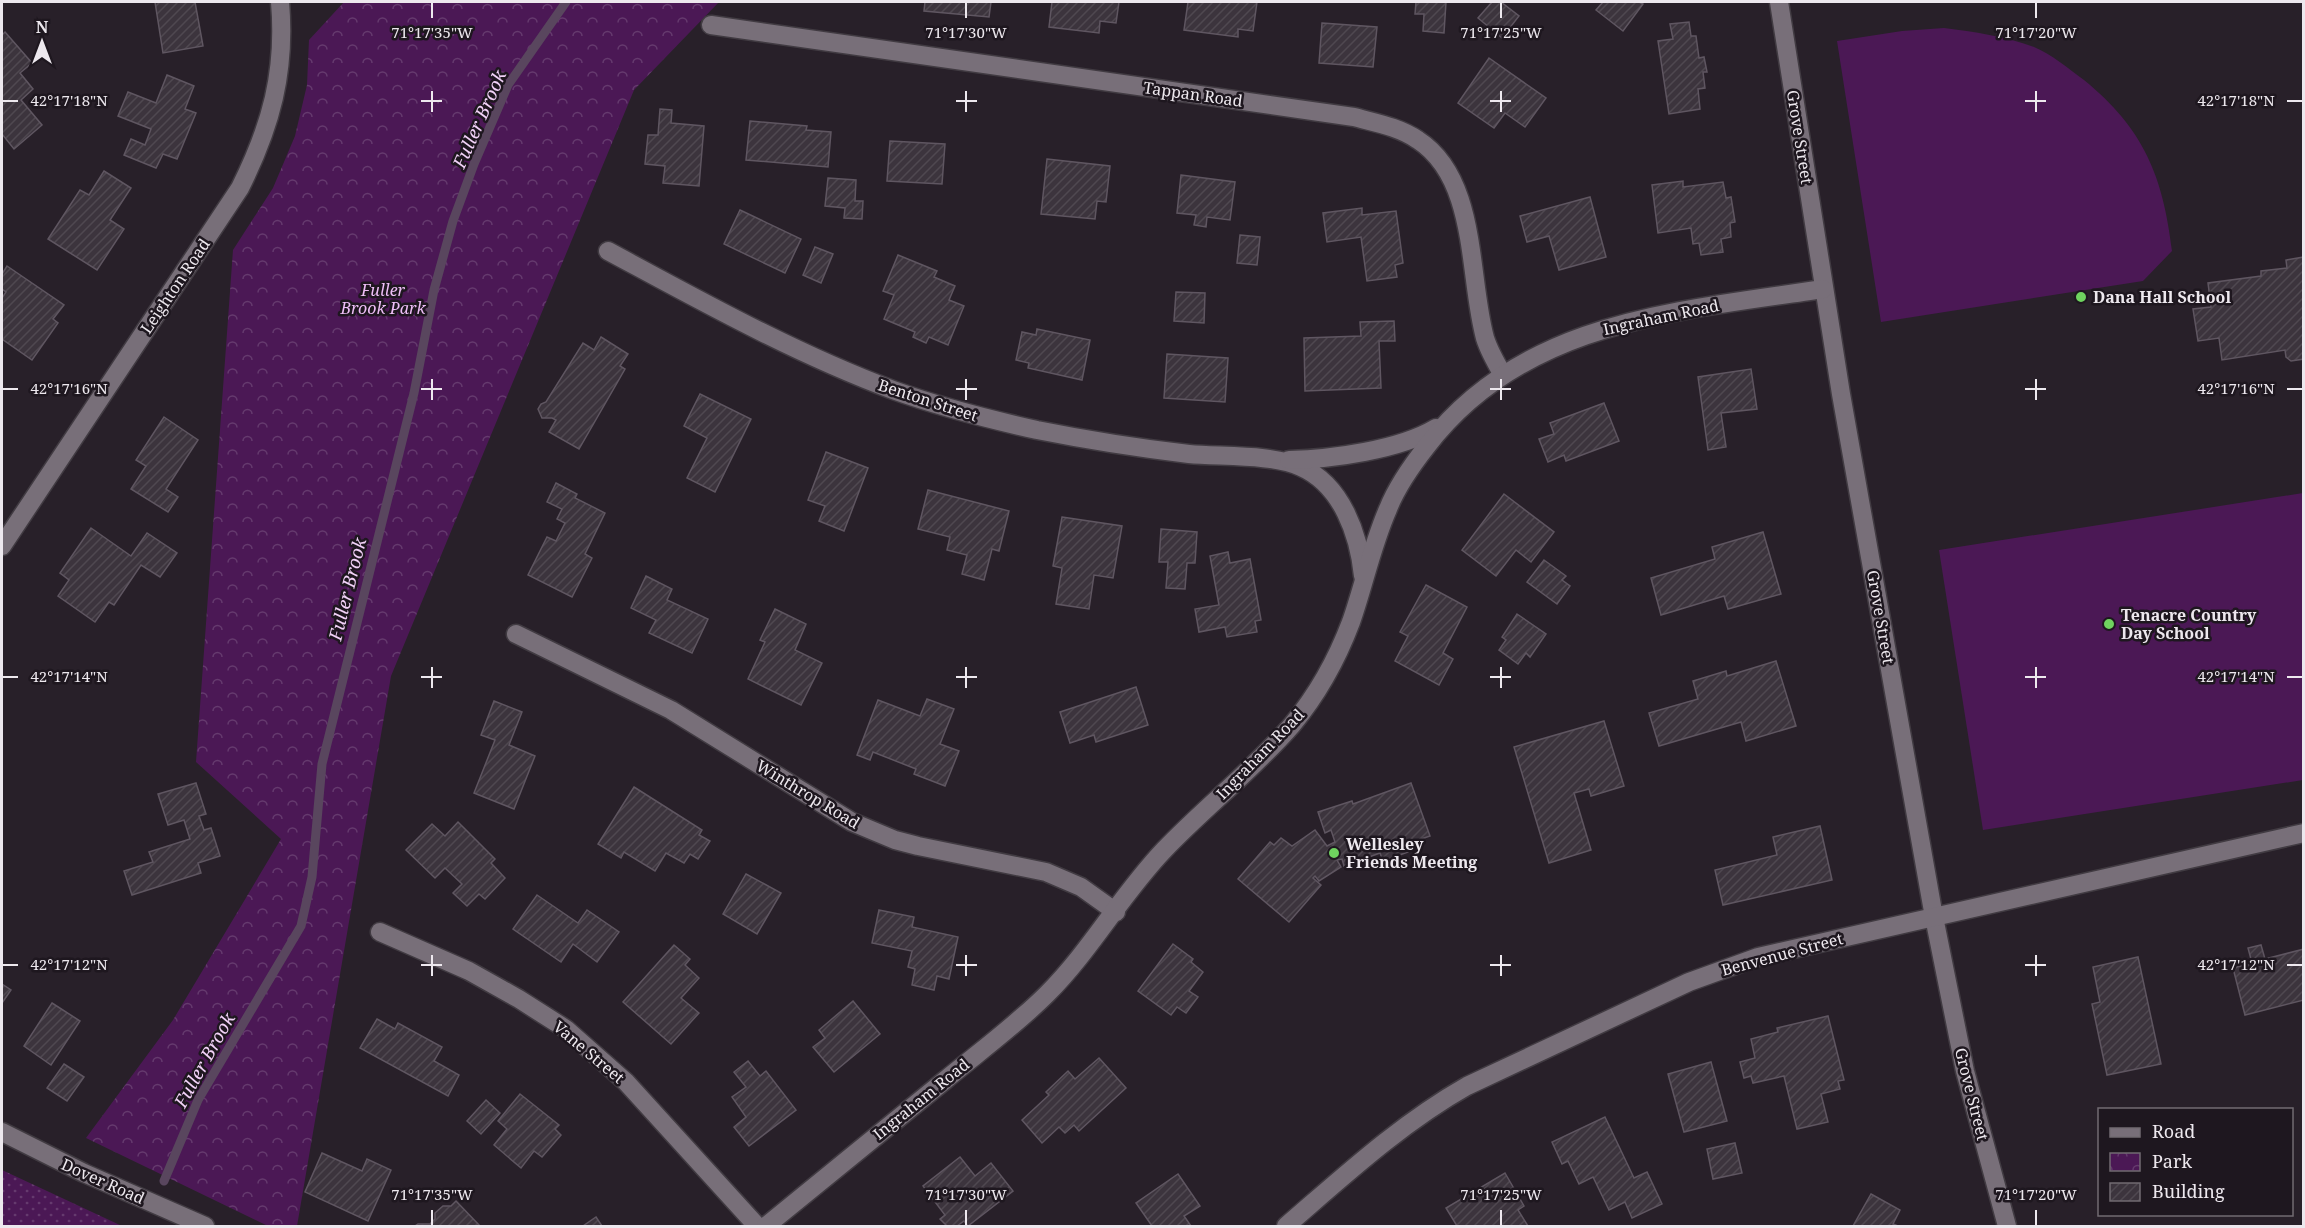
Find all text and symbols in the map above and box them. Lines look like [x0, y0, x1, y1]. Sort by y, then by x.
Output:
north arrow [12, 12, 72, 72]
text: N [36, 16, 49, 38]
text: 71°17'35"W [391, 22, 473, 42]
text: 71°17'30"W [925, 22, 1007, 42]
text: 71°17'25"W [1460, 22, 1542, 42]
text: 71°17'20"W [1995, 22, 2077, 42]
water label: Fuller Brook [446, 65, 512, 173]
street label: Tappan Road [1142, 76, 1244, 112]
street label: Grove Street [1782, 88, 1818, 186]
text: 42°17'18"N [30, 90, 108, 110]
text: 42°17'18"N [2197, 90, 2275, 110]
street label: Leighton Road [135, 234, 215, 338]
park label: Fuller Brook Park [339, 279, 426, 319]
place label: Dana Hall School [2093, 286, 2231, 308]
marker: Dana Hall School [2074, 290, 2088, 304]
street label: Ingraham Road [1601, 294, 1721, 340]
street label: Benton Street [875, 374, 981, 427]
text: 42°17'16"N [30, 378, 108, 398]
text: 42°17'16"N [2197, 378, 2275, 398]
water label: Fuller Brook [322, 534, 372, 644]
street label: Grove Street [1862, 568, 1900, 666]
place label: Tenacre Country Day School [2121, 604, 2257, 644]
marker: Tenacre Country Day School [2102, 617, 2116, 631]
text: 42°17'14"N [30, 666, 108, 686]
text: 42°17'14"N [2197, 666, 2275, 686]
street label: Ingraham Road [1211, 704, 1309, 804]
street label: Winthrop Road [752, 754, 864, 834]
place label: Wellesley Friends Meeting [1346, 833, 1477, 873]
marker: Wellesley Friends Meeting [1327, 846, 1341, 860]
street label: Benvenue Street [1719, 927, 1846, 981]
text: 42°17'12"N [30, 954, 108, 974]
text: 42°17'12"N [2197, 954, 2275, 974]
water label: Fuller Brook [168, 1008, 240, 1113]
street label: Vane Street [549, 1016, 629, 1088]
street label: Grove Street [1950, 1045, 1994, 1143]
street label: Ingraham Road [868, 1053, 974, 1145]
legend [2098, 1108, 2293, 1216]
text: Road [2152, 1119, 2195, 1143]
text: Park [2152, 1149, 2192, 1173]
street label: Dover Road [58, 1153, 148, 1209]
text: Building [2152, 1179, 2225, 1203]
text: 71°17'35"W [391, 1184, 473, 1204]
text: 71°17'30"W [925, 1184, 1007, 1204]
text: 71°17'25"W [1460, 1184, 1542, 1204]
text: 71°17'20"W [1995, 1184, 2077, 1204]

